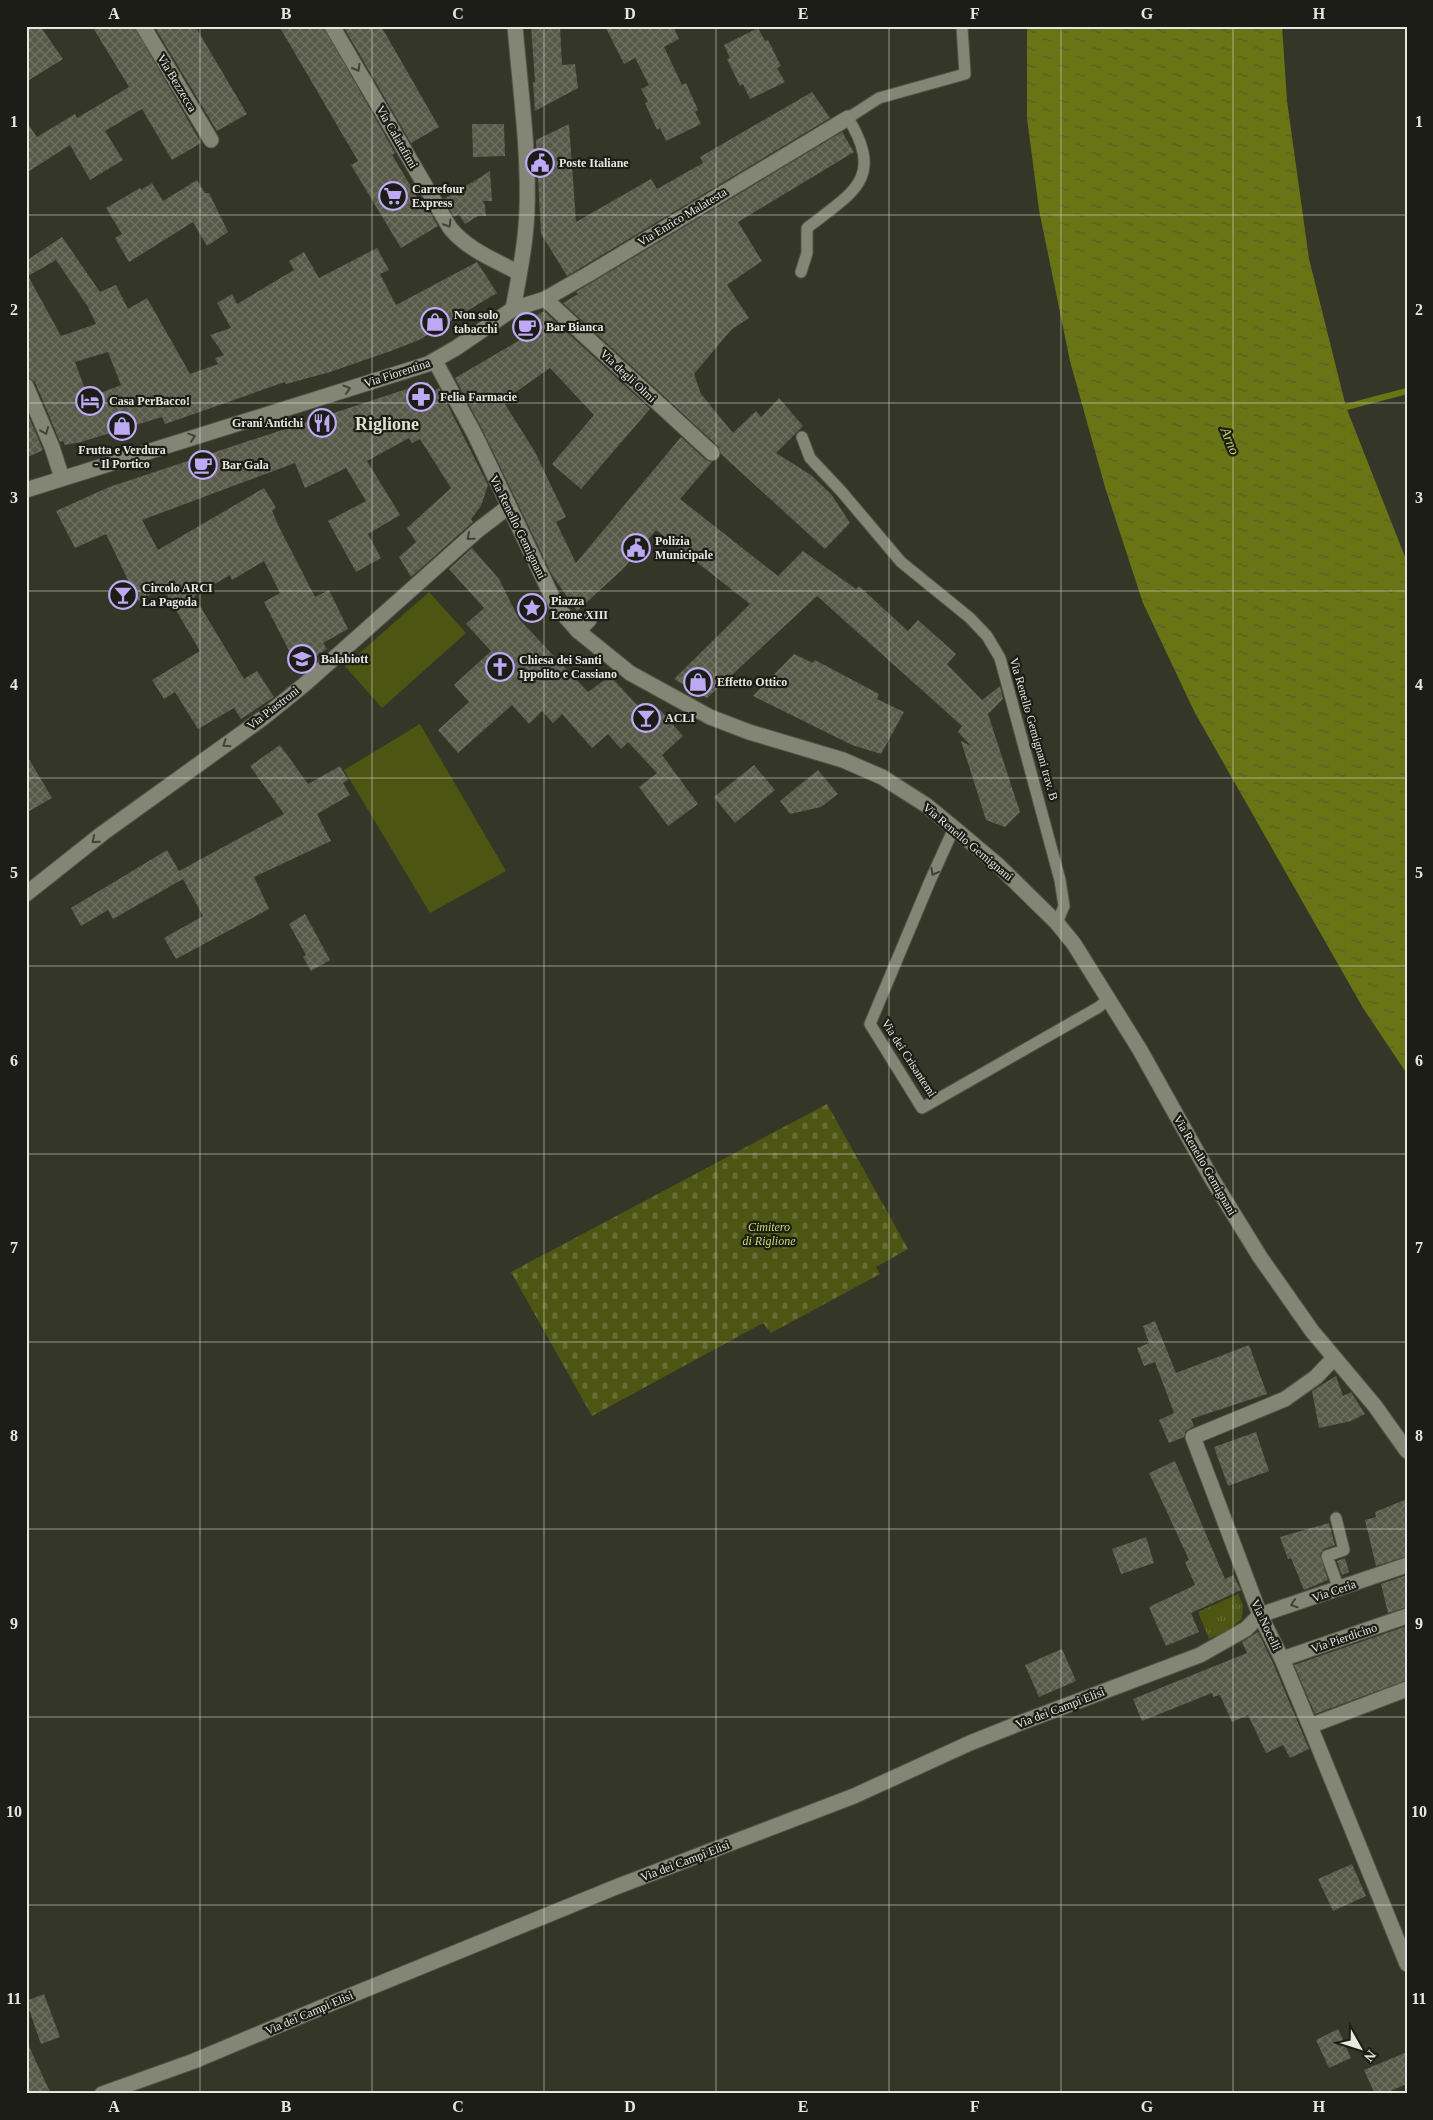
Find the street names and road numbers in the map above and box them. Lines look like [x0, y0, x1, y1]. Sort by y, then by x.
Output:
street label: Via Bezzecca [154, 52, 200, 115]
street label: Via Calatafimi [373, 103, 421, 171]
street label: Via Enrico Malatesta [635, 185, 730, 249]
street label: Via degli Olmi [597, 347, 659, 406]
street label: Via Fiorentina [362, 355, 433, 390]
street label: Via Renello Gemignani [487, 473, 549, 582]
street label: Via Renello Gemignani trav. B [1007, 656, 1061, 802]
street label: Via Piastroni [244, 683, 302, 733]
street label: Via Renello Gemignani [920, 800, 1016, 884]
street label: Via dei Crisantemi [879, 1016, 940, 1100]
street label: Via Renello Gemignani [1171, 1112, 1240, 1218]
street label: Via Ceria [1310, 1577, 1358, 1605]
street label: Via Nocelli [1248, 1597, 1284, 1653]
street label: Via Pierdicino [1309, 1620, 1379, 1656]
street label: Via dei Campi Elisi [1013, 1684, 1107, 1731]
street label: Via dei Campi Elisi [638, 1837, 732, 1884]
street label: Via dei Campi Elisi [263, 1988, 356, 2038]

